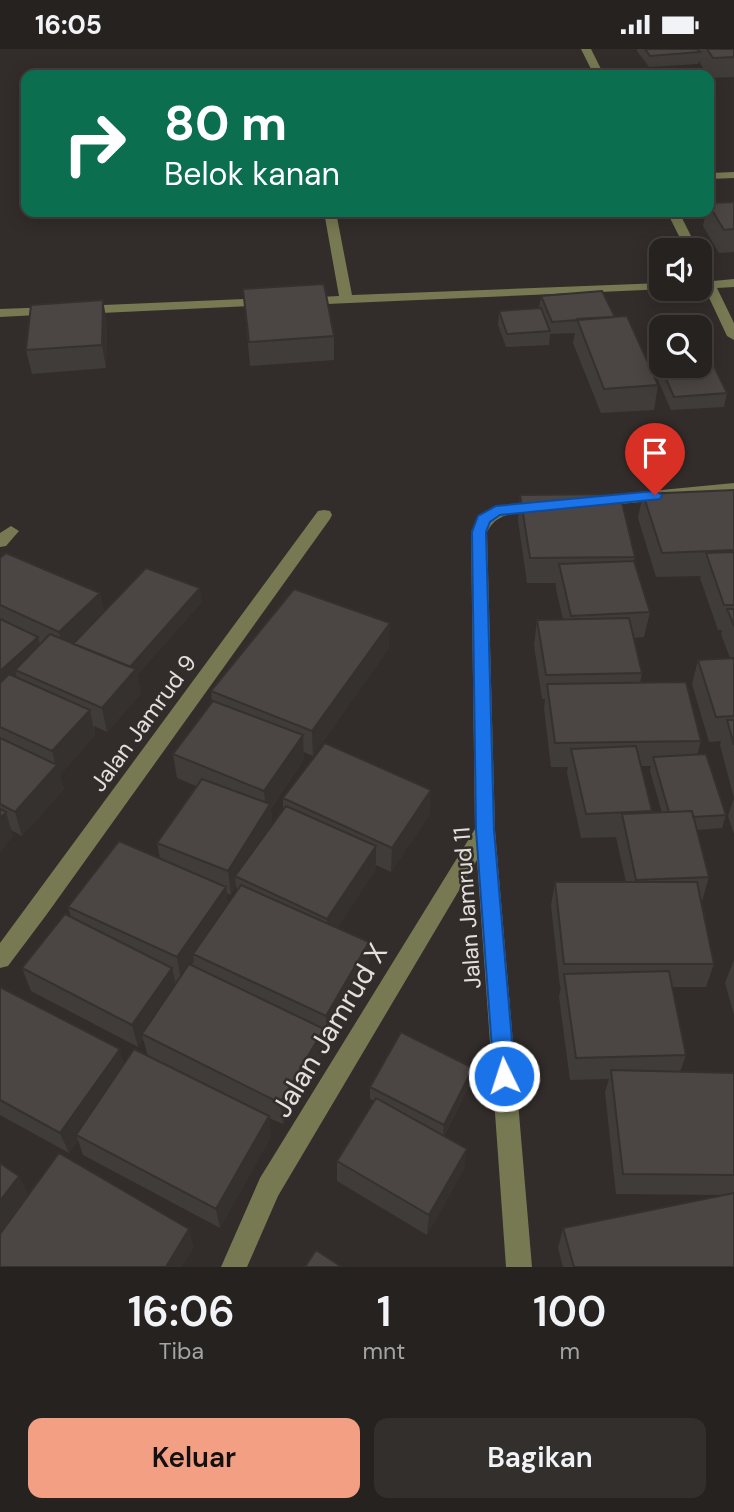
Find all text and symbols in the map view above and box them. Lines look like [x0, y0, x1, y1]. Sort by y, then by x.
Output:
text: 16:05 [35, 8, 102, 42]
text: 80 m [164, 91, 287, 155]
icon: right [49, 98, 140, 189]
text: Belok kanan [164, 153, 340, 195]
map controls [649, 238, 712, 378]
button: sound [649, 238, 712, 301]
button: search [649, 315, 712, 378]
pin [625, 423, 685, 495]
icon: arrive [636, 434, 674, 472]
street label: Jalan Jamrud 9 [83, 649, 203, 797]
street label: Jalan Jamrud 11 [446, 826, 488, 990]
street label: Jalan Jamrud X [263, 936, 396, 1124]
position arrow [467, 1039, 541, 1113]
text: 16:06 [128, 1284, 235, 1339]
text: 1 [377, 1284, 391, 1339]
text: 100 [533, 1284, 606, 1339]
text: Tiba [159, 1336, 204, 1366]
text: mnt [363, 1336, 405, 1366]
text: m [559, 1336, 580, 1366]
button: Keluar [28, 1418, 360, 1498]
button: Bagikan [374, 1418, 706, 1498]

